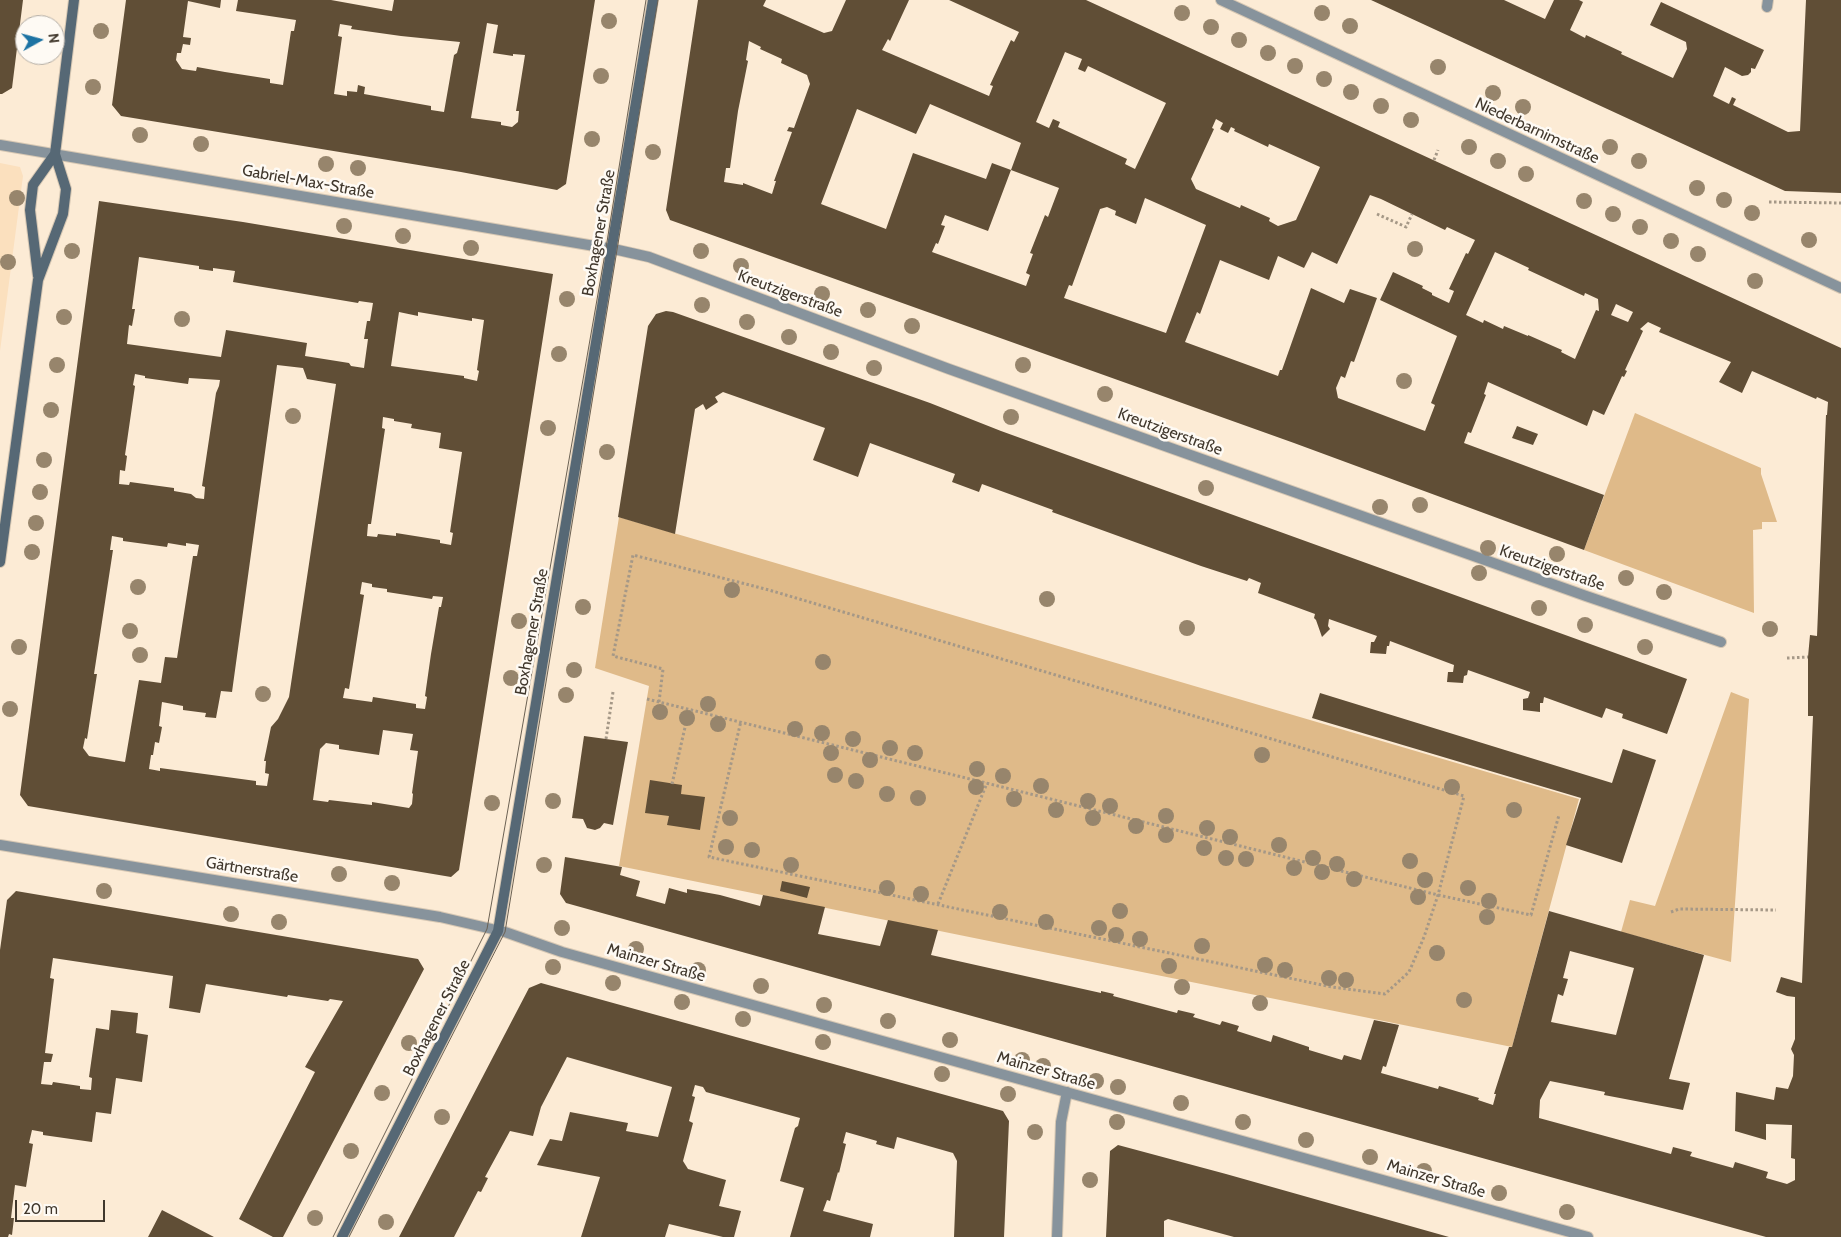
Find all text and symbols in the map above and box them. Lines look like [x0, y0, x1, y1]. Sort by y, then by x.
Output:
north arrow [15, 15, 65, 65]
text: N [44, 32, 63, 44]
street label: Niederbarnimstraße [1472, 94, 1602, 168]
street label: Gabriel-Max-Straße [241, 161, 375, 203]
street label: Boxhagener Straße [578, 168, 620, 298]
street label: Kreutzigerstraße [735, 266, 845, 322]
street label: Kreutzigerstraße [1115, 404, 1225, 460]
street label: Kreutzigerstraße [1497, 541, 1607, 595]
street label: Boxhagener Straße [511, 567, 553, 697]
street label: Gärtnerstraße [205, 853, 299, 887]
street label: Mainzer Straße [605, 940, 707, 986]
street label: Boxhagener Straße [399, 956, 475, 1080]
street label: Mainzer Straße [995, 1048, 1097, 1094]
street label: Mainzer Straße [1385, 1156, 1487, 1202]
scale bar [18, 1190, 108, 1222]
text: 20 m [23, 1200, 58, 1218]

